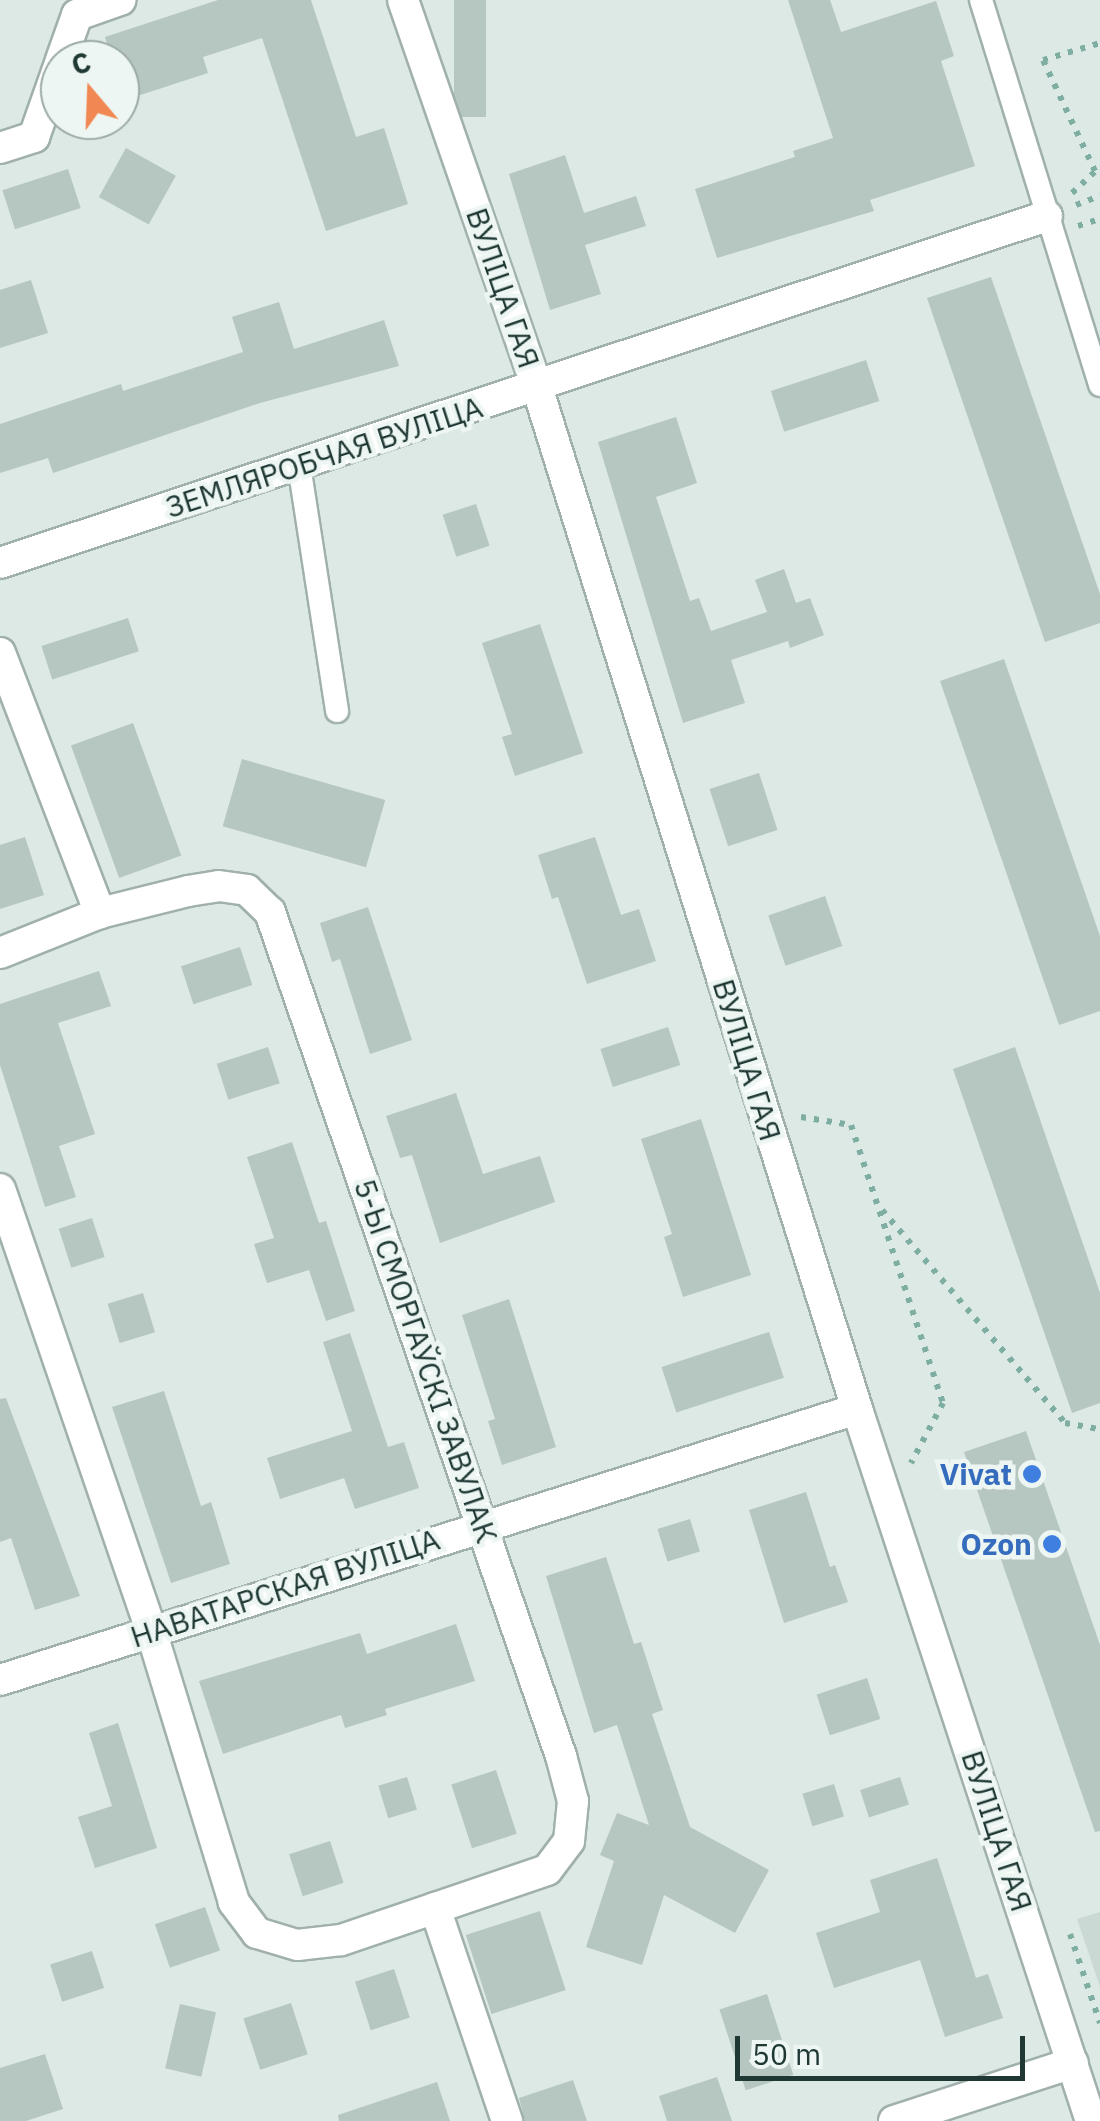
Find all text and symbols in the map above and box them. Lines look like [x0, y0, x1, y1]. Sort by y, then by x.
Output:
north arrow [40, 40, 140, 140]
text: С [66, 43, 95, 84]
street label: ВУЛІЦА ГАЯ [459, 203, 547, 373]
street label: ЗЕМЛЯРОБЧАЯ ВУЛІЦА [161, 389, 487, 525]
street label: ВУЛІЦА ГАЯ [705, 975, 789, 1145]
street label: 5-Ы СМОРГАЎСКІ ЗАВУЛАК [347, 1174, 505, 1548]
place label: Vivat [940, 1456, 1012, 1492]
marker: Vivat [1021, 1463, 1043, 1485]
street label: НАВАТАРСКАЯ ВУЛІЦА [126, 1521, 444, 1655]
place label: Ozon [961, 1526, 1032, 1562]
marker: Ozon [1041, 1533, 1063, 1555]
street label: ВУЛІЦА ГАЯ [954, 1746, 1040, 1916]
scale bar [740, 2016, 1030, 2078]
text: 50 m [752, 2034, 821, 2073]

